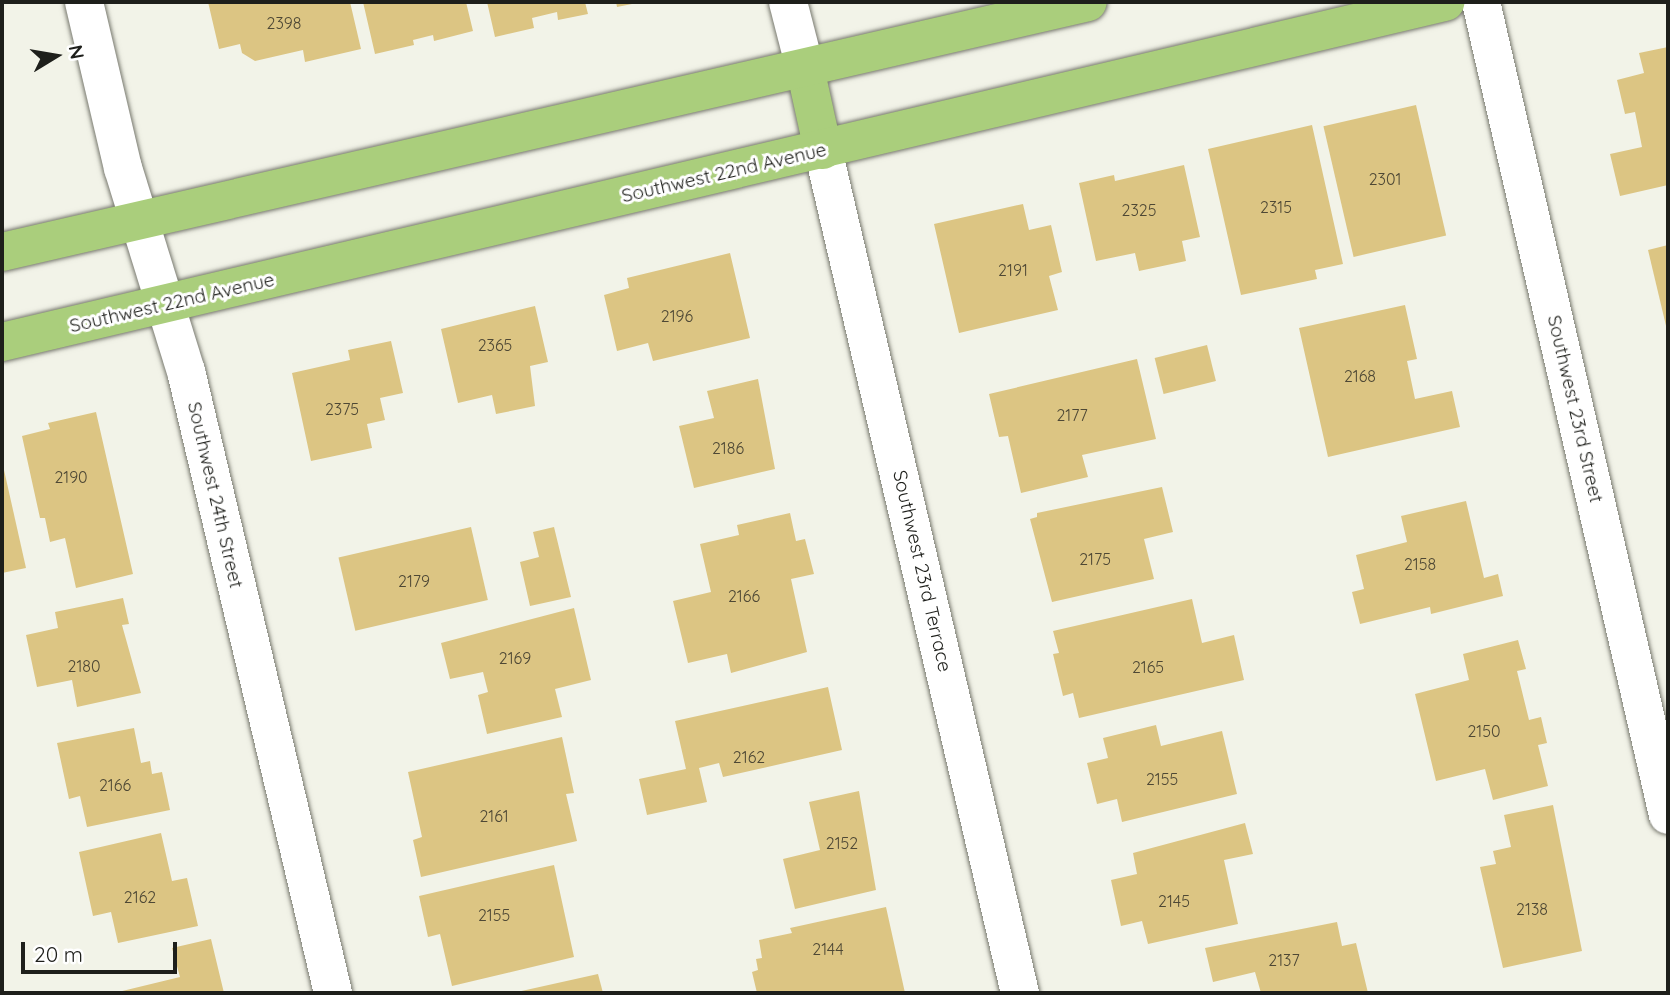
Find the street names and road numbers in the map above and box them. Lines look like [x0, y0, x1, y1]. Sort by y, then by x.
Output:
street label: Southwest 22nd Avenue [619, 138, 829, 208]
street label: Southwest 22nd Avenue [67, 268, 277, 338]
street label: Southwest 23rd Street [1542, 313, 1608, 505]
street label: Southwest 24th Street [182, 400, 248, 590]
street label: Southwest 23rd Terrace [888, 468, 956, 674]

